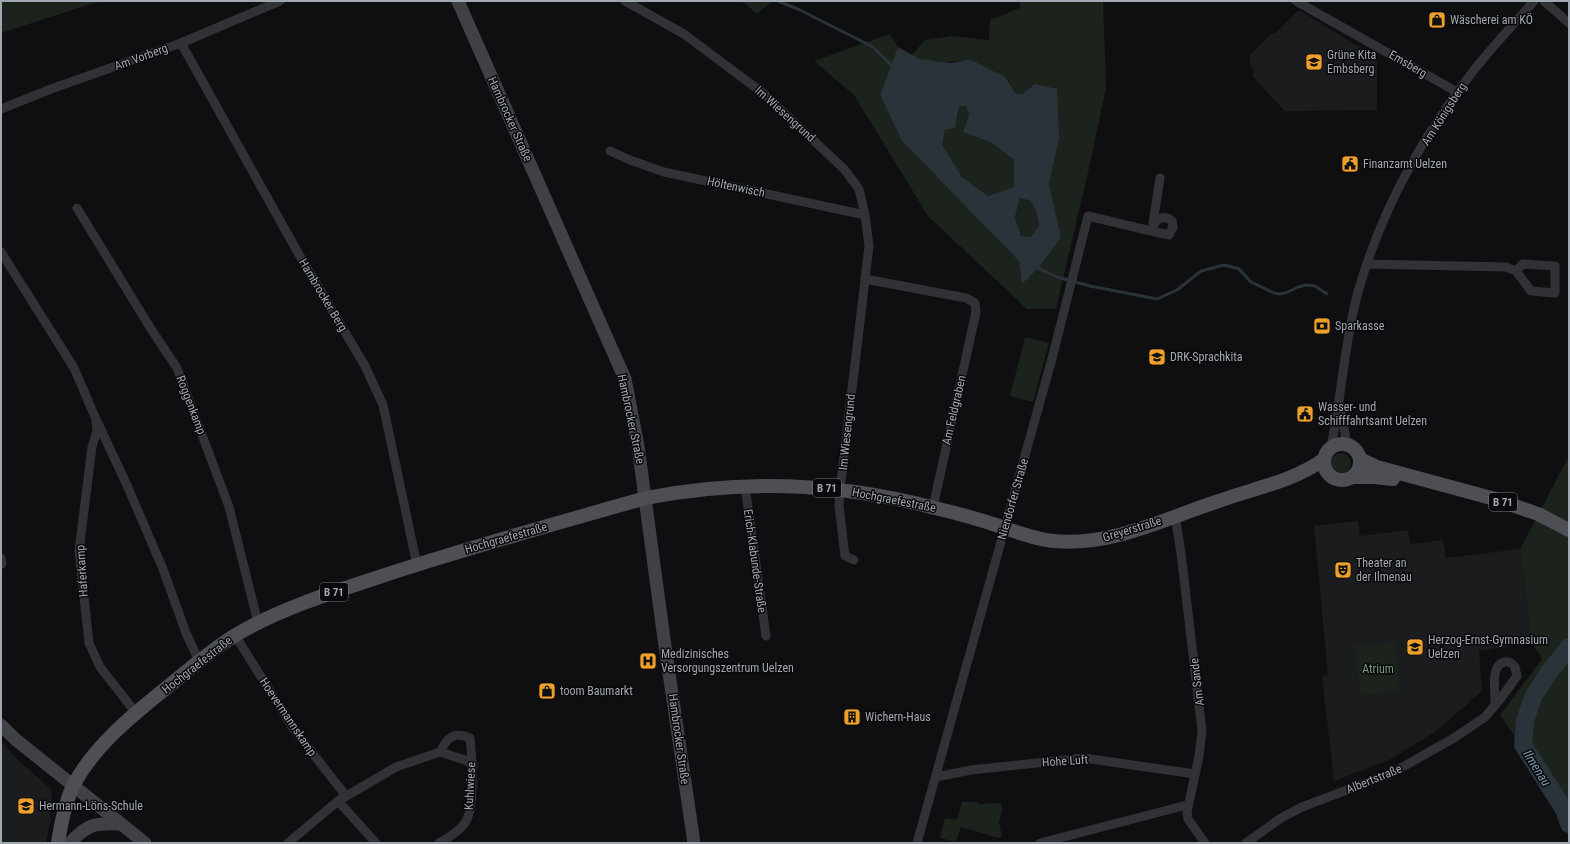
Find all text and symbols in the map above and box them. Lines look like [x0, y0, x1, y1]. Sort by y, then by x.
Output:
shop icon: Wäscherei am KÖ [1427, 10, 1447, 30]
place label: Wäscherei am KÖ [1450, 12, 1533, 27]
street label: Am Vorberg [112, 41, 170, 73]
place label: Grüne Kita Embsberg [1327, 48, 1377, 76]
street label: Emsberg [1387, 48, 1430, 80]
school or university icon: Grüne Kita Embsberg [1304, 52, 1324, 72]
street label: Hambrocker Straße [485, 74, 535, 164]
street label: Am Königsberg [1418, 80, 1470, 148]
street label: Im Wiesengrund [752, 83, 818, 145]
public building icon: Finanzamt Uelzen [1340, 154, 1360, 174]
place label: Finanzamt Uelzen [1363, 157, 1447, 171]
street label: Höltenwisch [706, 174, 766, 200]
street label: Hambrocker Berg [296, 256, 350, 334]
bank icon: Sparkasse [1312, 316, 1332, 336]
place label: Sparkasse [1335, 319, 1385, 333]
school or university icon: DRK-Sprachkita [1147, 347, 1167, 367]
place label: DRK-Sprachkita [1170, 350, 1243, 364]
street label: Hambrocker Straße [615, 373, 647, 466]
street label: Roggenkamp [173, 374, 209, 436]
street label: Am Feldgraben [939, 374, 969, 446]
street label: Im Wiesengrund [836, 393, 858, 471]
place label: Wasser- und Schifffahrtsamt Uelzen [1318, 400, 1427, 428]
public building icon: Wasser- und Schifffahrtsamt Uelzen [1295, 404, 1315, 424]
street label: Niendorfer Straße [995, 456, 1031, 541]
road number: B 71 [813, 479, 841, 497]
street label: Hochgraefestraße [851, 485, 937, 515]
road number: B 71 [1489, 493, 1517, 511]
street label: Erich-Klabunde-Straße [741, 508, 769, 614]
street label: Greyerstraße [1101, 513, 1163, 545]
street label: Hochgraefestraße [463, 519, 549, 556]
street label: Haferkamp [73, 544, 91, 598]
place label: Theater an der Ilmenau [1356, 556, 1412, 584]
theatre icon: Theater an der Ilmenau [1333, 560, 1353, 580]
road number: B 71 [320, 583, 348, 601]
street label: Hochgraefestraße [159, 633, 235, 697]
place label: Herzog-Ernst-Gymnasium Uelzen [1428, 633, 1548, 661]
school or university icon: Herzog-Ernst-Gymnasium Uelzen [1405, 637, 1425, 657]
place label: Medizinisches Versorgungszentrum Uelzen [661, 647, 794, 675]
hospital icon: Medizinisches Versorgungszentrum Uelzen [638, 651, 658, 671]
street label: Am Sande [1187, 657, 1207, 707]
park label: Atrium [1362, 662, 1394, 676]
street label: Hoevermannskamp [257, 675, 319, 759]
shop icon: toom Baumarkt [537, 681, 557, 701]
place label: toom Baumarkt [560, 684, 633, 698]
street label: Hambrocker Straße [666, 693, 692, 786]
building icon: Wichern-Haus [842, 707, 862, 727]
place label: Wichern-Haus [865, 710, 931, 724]
water label: Ilmenau [1520, 747, 1554, 789]
street label: Hohe Luft [1041, 752, 1089, 770]
street label: Kuhlwiese [462, 761, 478, 810]
street label: Albertstraße [1344, 761, 1404, 797]
school or university icon: Hermann-Löns-Schule [16, 796, 36, 816]
place label: Hermann-Löns-Schule [39, 799, 143, 813]

